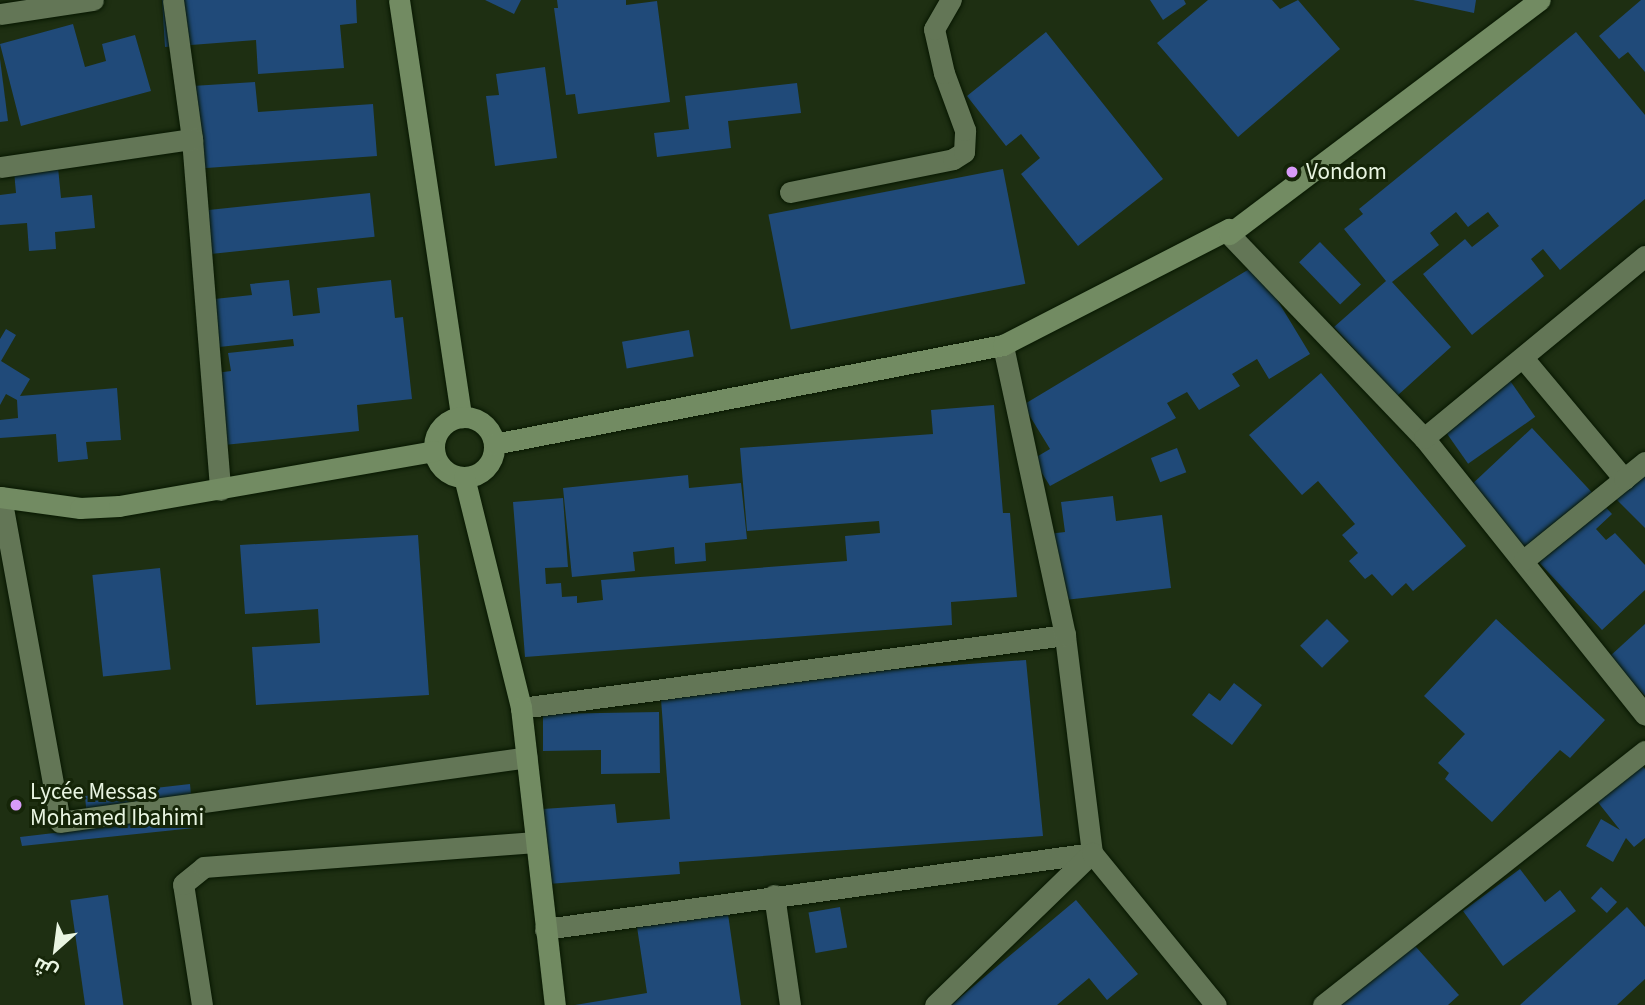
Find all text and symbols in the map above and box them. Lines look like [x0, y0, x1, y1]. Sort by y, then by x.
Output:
place label: Vondom [1306, 158, 1387, 186]
marker: Vondom [1284, 164, 1300, 180]
place label: Lycée Messas Mohamed Ibahimi [30, 778, 204, 832]
marker: Lycée Messas Mohamed Ibahimi [8, 797, 24, 813]
north arrow [21, 914, 91, 984]
text: ش [29, 950, 63, 986]

